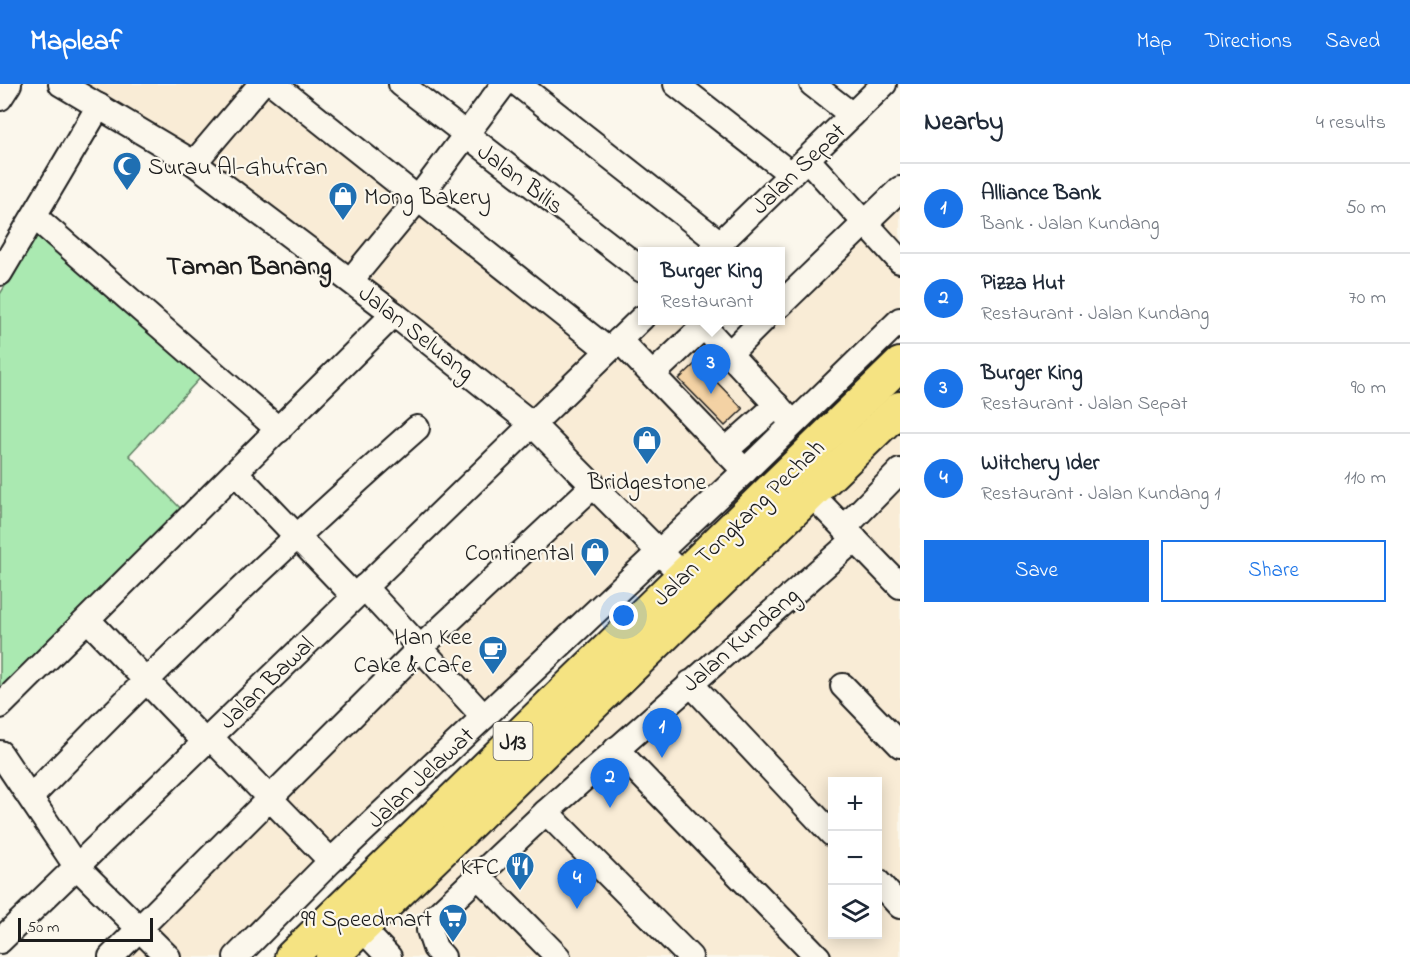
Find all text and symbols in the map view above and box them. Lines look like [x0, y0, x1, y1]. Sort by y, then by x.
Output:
text: Mapleaf [30, 22, 122, 63]
text: Map [1136, 27, 1172, 57]
text: Directions [1205, 27, 1292, 57]
text: Saved [1325, 27, 1380, 57]
text: Nearby [924, 104, 1003, 142]
text: 4 results [1316, 109, 1386, 138]
street label: Jalan Sepat [745, 116, 855, 224]
street label: Jalan Bilis [469, 136, 570, 224]
mosque icon: Surau Al-Ghufran [111, 150, 143, 192]
place label: Surau Al-Ghufran [148, 151, 328, 186]
text: Alliance Bank [981, 178, 1101, 210]
shop icon: Mong Bakery [327, 180, 359, 222]
place label: Mong Bakery [364, 181, 491, 217]
text: 1 [940, 194, 947, 223]
text: 50 m [1345, 194, 1386, 223]
text: Bank · Jalan Kundang [981, 210, 1160, 239]
popup [638, 247, 785, 325]
district label: Taman Banang [166, 249, 332, 288]
text: Burger King [661, 256, 762, 288]
text: Pizza Hut [981, 268, 1065, 300]
street label: Jalan Seluang [350, 277, 481, 391]
text: 2 [939, 284, 948, 313]
text: 70 m [1349, 284, 1386, 313]
text: Restaurant [661, 288, 753, 317]
text: Restaurant · Jalan Kundang [981, 300, 1209, 329]
pin: 3 [692, 344, 730, 394]
text: Burger King [981, 358, 1083, 390]
text: 3 [939, 374, 948, 403]
text: 90 m [1351, 374, 1386, 403]
text: Restaurant · Jalan Sepat [981, 390, 1188, 419]
shop icon: Bridgestone [631, 424, 663, 466]
street label: Jalan Tongkang Pechah [646, 432, 834, 616]
text: Witchery Ider [981, 448, 1099, 480]
text: 4 [939, 464, 948, 493]
text: 110 m [1344, 464, 1386, 493]
place label: Bridgestone [587, 466, 706, 501]
text: Restaurant · Jalan Kundang 1 [981, 480, 1221, 509]
shop icon: Continental [579, 536, 611, 578]
place label: Continental [465, 537, 574, 572]
button: Save [924, 540, 1149, 602]
button: Share [1161, 540, 1386, 602]
street label: Jalan Kundang [675, 580, 808, 702]
your location [609, 601, 638, 630]
place label: Han Kee Cake & Cafe [354, 621, 472, 684]
street label: Jalan Bawal [212, 629, 324, 739]
cafe icon: Han Kee Cake & Cafe [477, 634, 509, 676]
pin: 1 [642, 708, 682, 758]
street label: Jalan Jelawat [360, 720, 483, 838]
road number: J13 [494, 722, 532, 760]
pin: 2 [590, 758, 630, 808]
map controls [828, 777, 882, 939]
button: + [828, 777, 882, 831]
button: − [828, 831, 882, 885]
restaurant icon: KFC [504, 850, 536, 892]
place label: KFC [461, 851, 499, 886]
pin: 4 [558, 860, 596, 909]
button: layers [828, 885, 882, 939]
supermarket icon: 99 Speedmart [437, 902, 469, 944]
place label: 99 Speedmart [301, 903, 432, 938]
scale bar [18, 915, 153, 942]
text: 50 m [27, 916, 59, 940]

